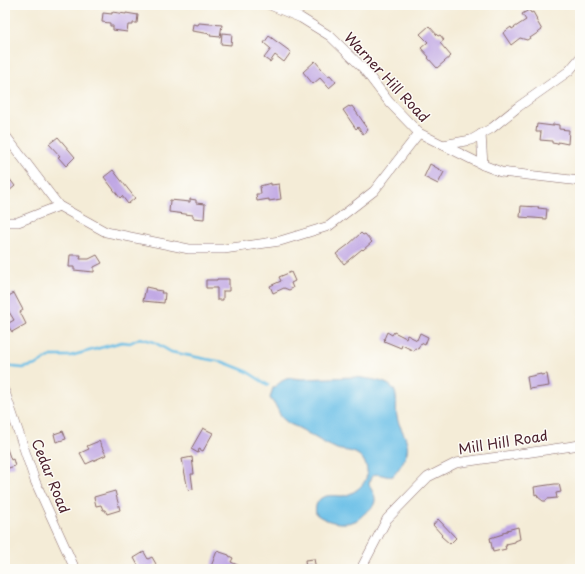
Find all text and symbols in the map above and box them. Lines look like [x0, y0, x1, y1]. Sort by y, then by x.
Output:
street label: Warner Hill Road [340, 27, 434, 127]
street label: Mill Hill Road [457, 425, 549, 459]
street label: Cedar Road [27, 436, 75, 516]

